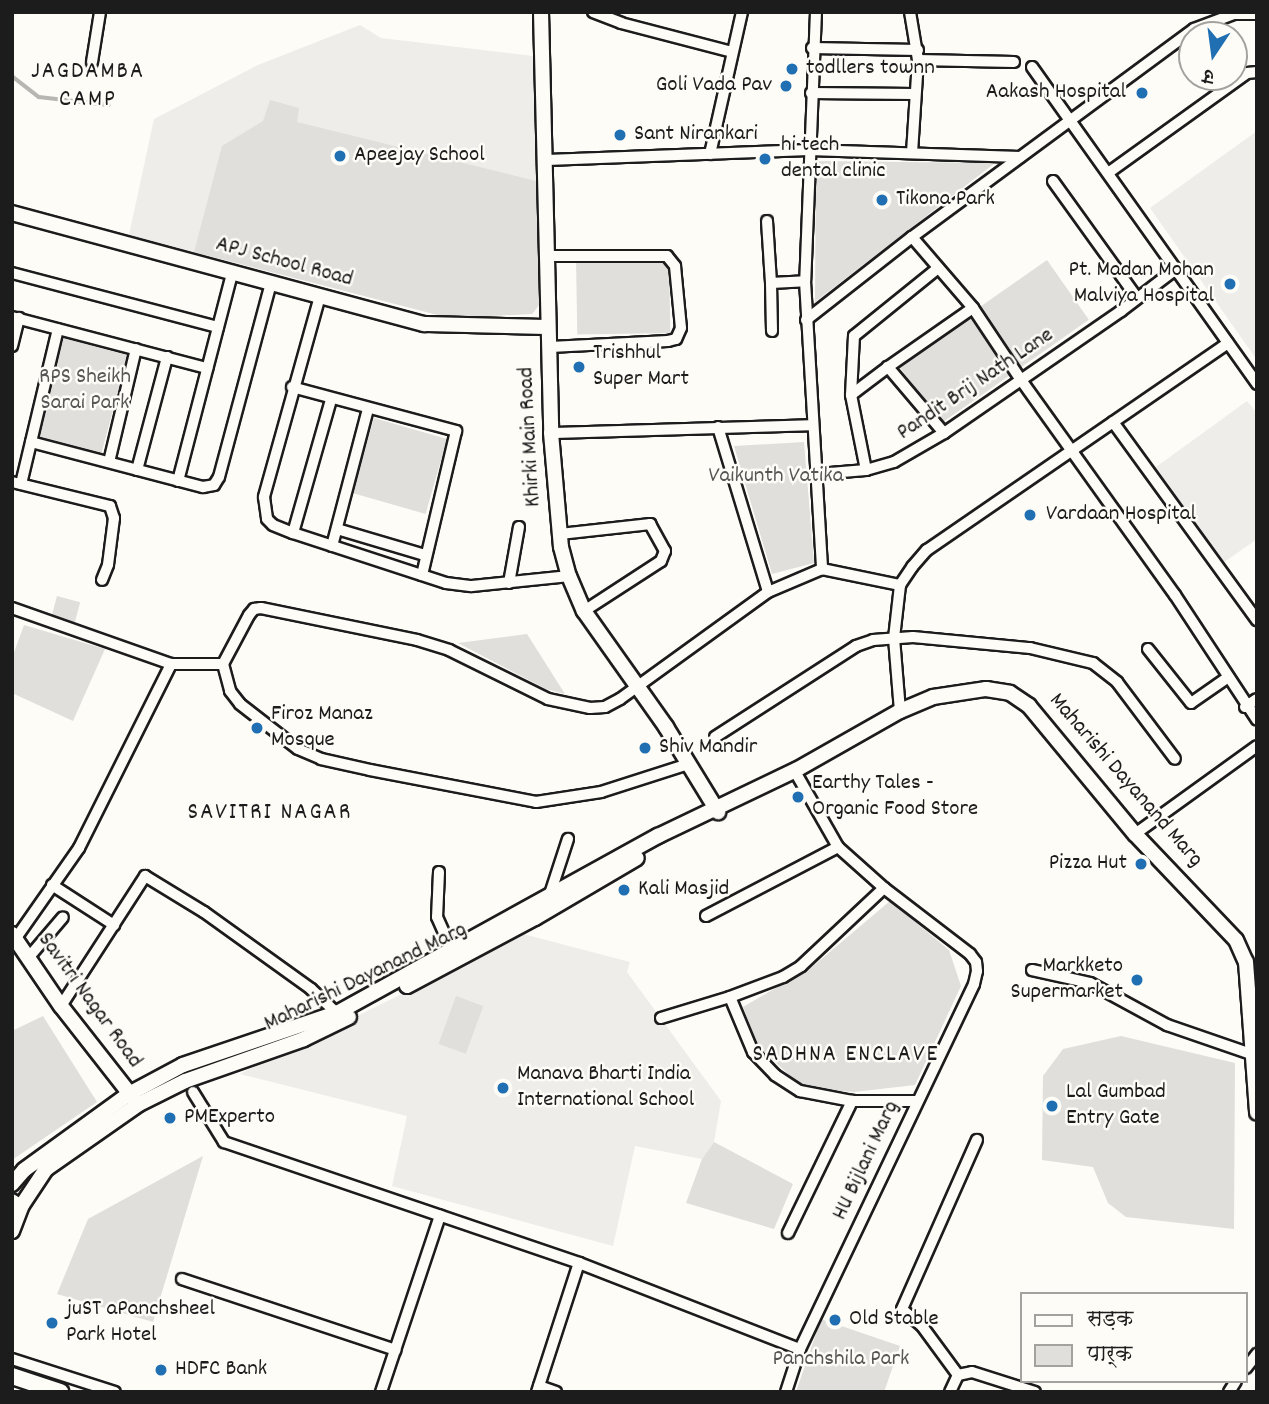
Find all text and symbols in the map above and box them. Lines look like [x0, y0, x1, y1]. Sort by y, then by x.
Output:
north arrow [1178, 21, 1248, 91]
place label: todllers townn [806, 55, 935, 83]
district label: JAGDAMBA CAMP [32, 59, 144, 115]
marker: todllers townn [784, 61, 800, 77]
text: उ [1200, 61, 1217, 89]
place label: Goli Vada Pav [656, 72, 772, 100]
marker: Goli Vada Pav [778, 78, 794, 94]
place label: Aakash Hospital [986, 79, 1126, 107]
marker: Aakash Hospital [1132, 83, 1152, 103]
place label: Sant Nirankari [634, 121, 758, 149]
marker: Sant Nirankari [612, 127, 628, 143]
place label: hi tech dental clinic [781, 132, 886, 186]
place label: Apeejay School [354, 142, 485, 170]
marker: Apeejay School [332, 148, 348, 164]
marker: hi tech dental clinic [755, 149, 775, 169]
place label: Tikona Park [896, 186, 995, 214]
marker: Tikona Park [874, 192, 890, 208]
street label: APJ School Road [212, 231, 356, 295]
place label: Pt. Madan Mohan Malviya Hospital [1069, 257, 1214, 311]
marker: Pt. Madan Mohan Malviya Hospital [1220, 274, 1240, 294]
street label: Pandit Brij Nath Lane [892, 322, 1060, 448]
place label: Trishhul Super Mart [593, 340, 689, 394]
marker: Trishhul Super Mart [571, 359, 587, 375]
park label: RPS Sheikh Sarai Park [39, 364, 131, 418]
street label: Khirki Main Road [514, 366, 548, 508]
park label: Vaikunth Vatika [708, 463, 844, 491]
place label: Vardaan Hospital [1046, 501, 1196, 529]
marker: Vardaan Hospital [1020, 505, 1040, 525]
street label: Maharishi Dayanand Marg [1042, 688, 1208, 874]
place label: Firoz Manaz Mosque [271, 701, 373, 755]
marker: Firoz Manaz Mosque [249, 720, 265, 736]
place label: Shiv Mandir [659, 734, 757, 762]
marker: Shiv Mandir [637, 740, 653, 756]
place label: Earthy Tales - Organic Food Store [812, 770, 978, 824]
marker: Earthy Tales - Organic Food Store [790, 789, 806, 805]
district label: SAVITRI NAGAR [189, 800, 351, 828]
place label: Pizza Hut [1049, 850, 1127, 878]
marker: Pizza Hut [1133, 856, 1149, 872]
place label: Kali Masjid [638, 876, 729, 904]
marker: Kali Masjid [616, 882, 632, 898]
street label: Maharishi Dayanand Marg [260, 917, 472, 1039]
street label: Savitri Nagar Road [31, 928, 147, 1074]
place label: Markketo Supermarket [1011, 953, 1123, 1007]
marker: Markketo Supermarket [1129, 972, 1145, 988]
district label: SADHNA ENCLAVE [754, 1042, 938, 1070]
place label: Manava Bharti India International School [517, 1061, 694, 1115]
place label: Lal Gumbad Entry Gate [1066, 1079, 1166, 1133]
marker: Manava Bharti India International School [495, 1080, 511, 1096]
street label: HU Bijlani Marg [827, 1097, 907, 1225]
marker: Lal Gumbad Entry Gate [1044, 1098, 1060, 1114]
place label: PMExperto [184, 1104, 275, 1132]
marker: PMExperto [162, 1110, 178, 1126]
legend [1020, 1292, 1248, 1383]
place label: juST aPanchsheel Park Hotel [66, 1296, 215, 1350]
place label: Old Stable [849, 1306, 939, 1334]
text: सड़क [1087, 1306, 1133, 1336]
marker: Old Stable [827, 1312, 843, 1328]
marker: juST aPanchsheel Park Hotel [44, 1315, 60, 1331]
text: पार्क [1087, 1341, 1133, 1371]
park label: Panchshila Park [773, 1346, 909, 1374]
place label: HDFC Bank [175, 1356, 267, 1384]
marker: HDFC Bank [153, 1362, 169, 1378]

